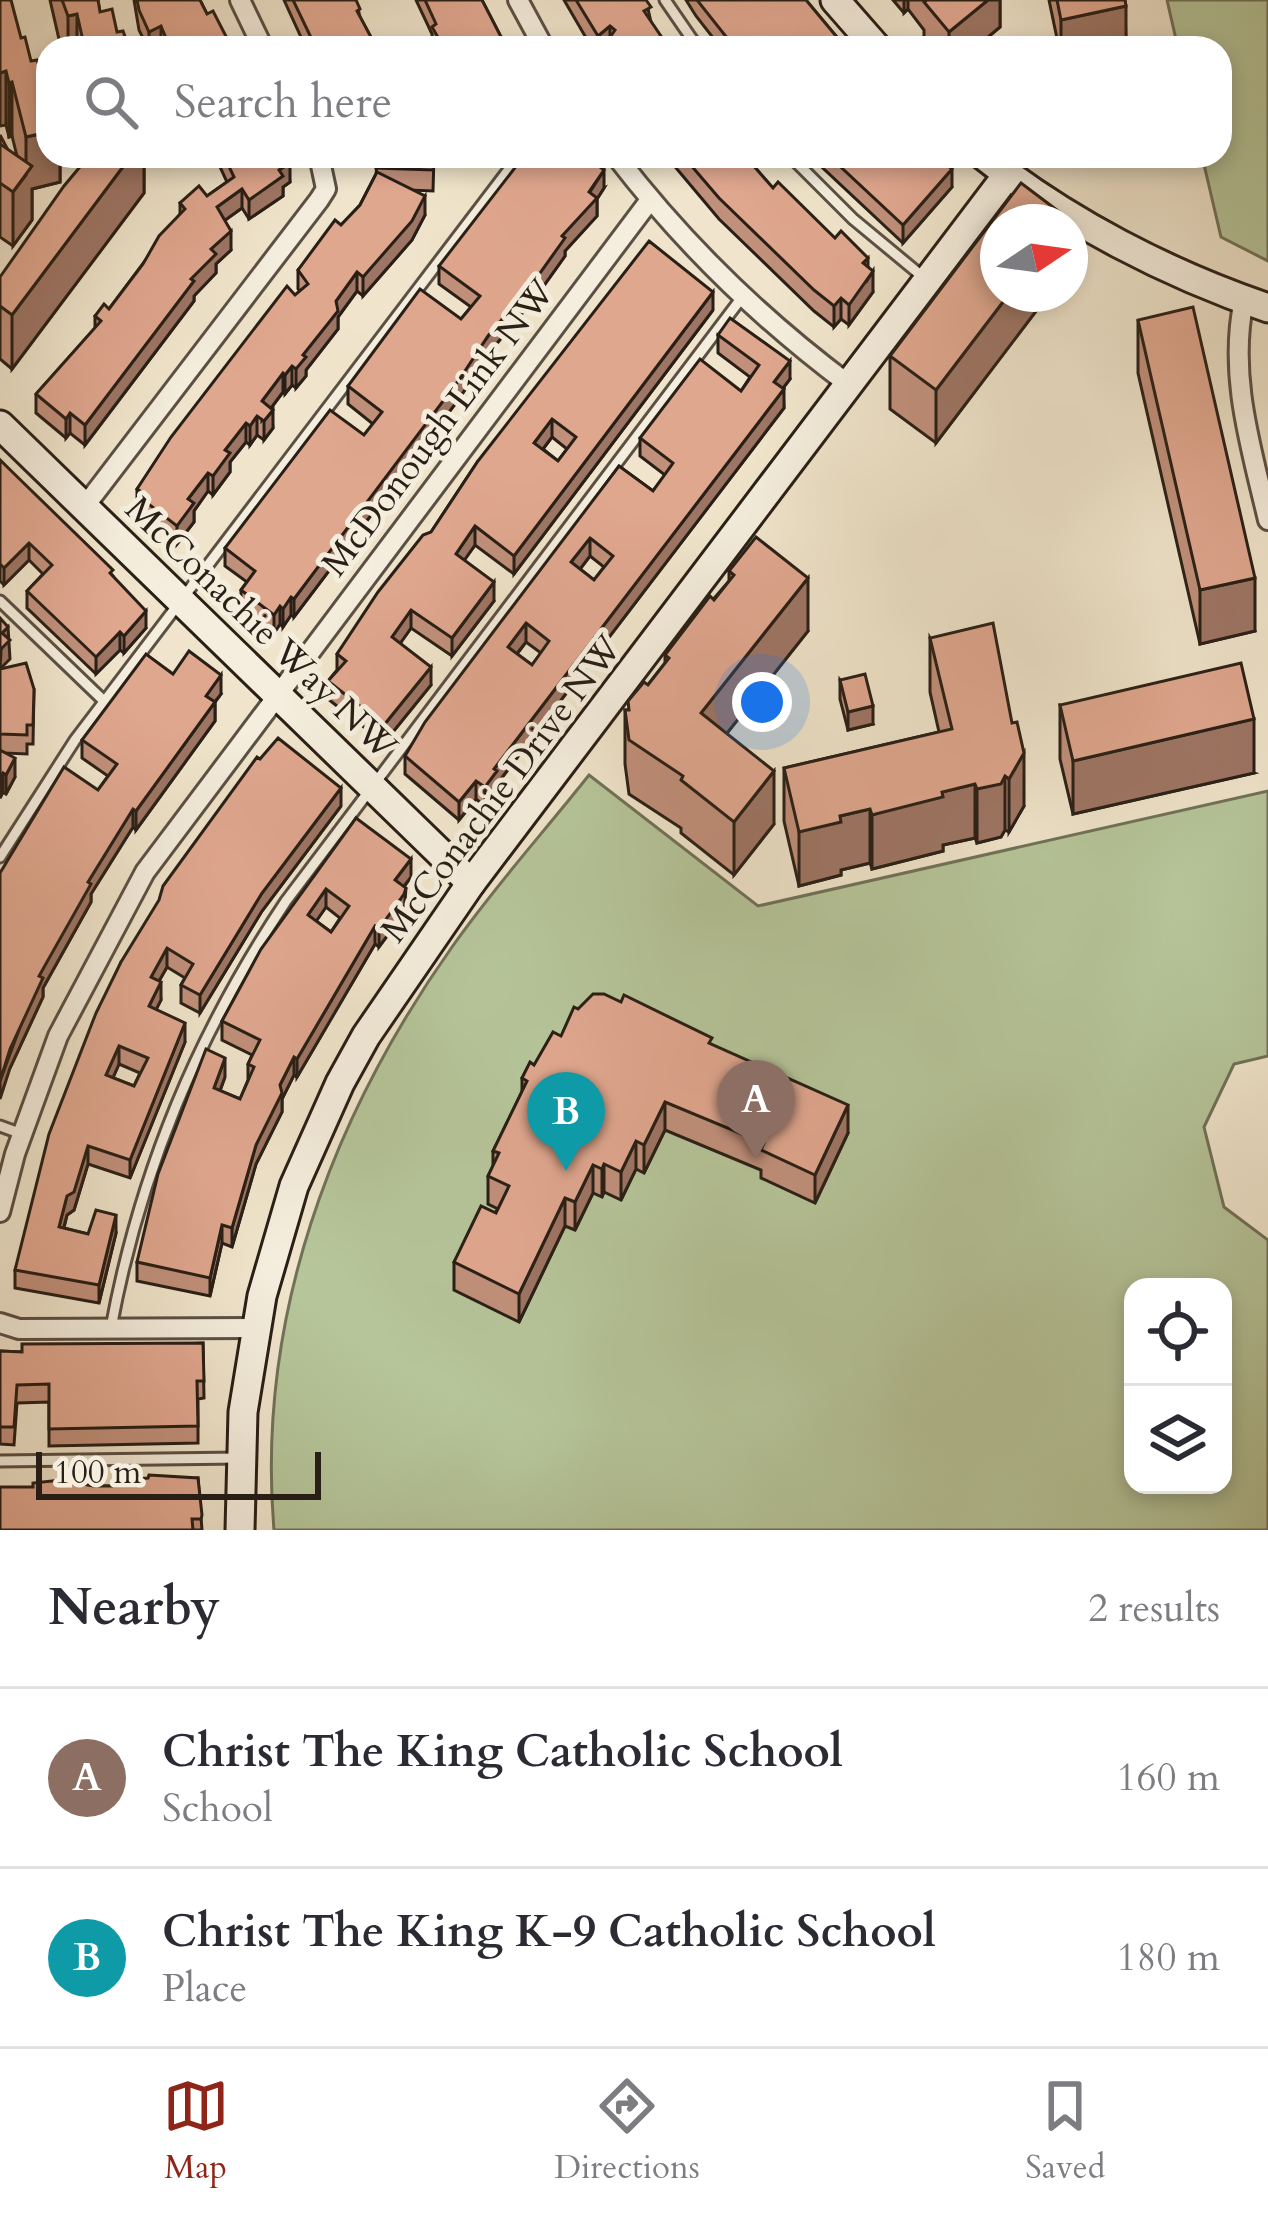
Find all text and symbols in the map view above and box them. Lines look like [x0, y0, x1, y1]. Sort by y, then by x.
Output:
search box [36, 36, 1232, 168]
icon: search [78, 69, 144, 135]
text: Search here [174, 72, 392, 133]
north arrow [980, 204, 1088, 312]
street label: McDonough Link NW [310, 269, 566, 586]
street label: McConachie Way NW [114, 485, 408, 771]
street label: McConachie Drive NW [369, 625, 633, 953]
your location [732, 672, 792, 732]
pin: A [717, 1060, 795, 1159]
pin: B [527, 1072, 605, 1171]
map controls [1124, 1278, 1232, 1494]
button: locate [1124, 1278, 1232, 1386]
button: layers [1124, 1386, 1232, 1494]
scale bar [36, 1446, 321, 1499]
text: 100 m [54, 1450, 141, 1495]
text: Nearby [48, 1573, 220, 1643]
text: 2 results [1088, 1582, 1220, 1635]
text: Christ The King Catholic School [162, 1721, 843, 1782]
text: A [72, 1751, 102, 1804]
text: 160 m [1117, 1751, 1220, 1804]
text: School [162, 1782, 273, 1835]
text: Christ The King K-9 Catholic School [162, 1901, 936, 1962]
text: B [73, 1931, 101, 1984]
text: 180 m [1117, 1931, 1220, 1984]
text: Place [162, 1962, 247, 2015]
tab: Map [163, 2073, 229, 2190]
tab: Directions [554, 2073, 700, 2190]
tab: Saved [1025, 2073, 1105, 2190]

